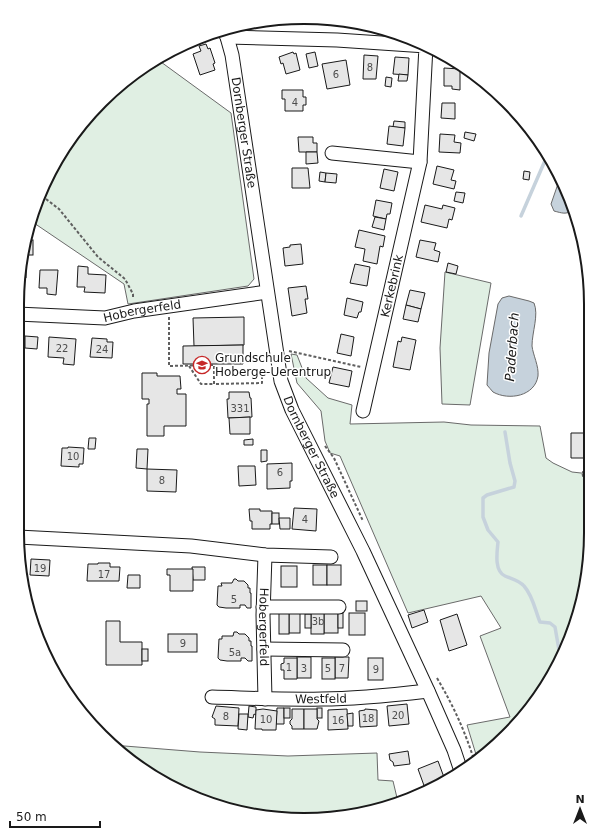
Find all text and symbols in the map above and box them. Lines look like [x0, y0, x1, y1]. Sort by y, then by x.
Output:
house number: 8 [367, 62, 373, 73]
house number: 6 [333, 69, 339, 80]
street label: Dornberger Straße [228, 76, 259, 189]
house number: 4 [292, 97, 298, 108]
street label: Kerkebrink [378, 253, 406, 319]
street label: Hobergerfeld [102, 297, 182, 325]
water label: Paderbach [502, 312, 522, 382]
house number: 22 [56, 343, 68, 354]
house number: 24 [96, 344, 108, 355]
place label: Grundschule Hoberge-Uerentrup [215, 351, 331, 379]
school or university icon: Grundschule Hoberge-Uerentrup [192, 355, 212, 375]
street label: Dornberger Straße [280, 394, 342, 500]
house number: 331 [230, 403, 250, 414]
house number: 10 [67, 451, 79, 462]
house number: 6 [277, 467, 283, 478]
house number: 8 [159, 475, 165, 486]
house number: 4 [302, 514, 308, 525]
house number: 19 [34, 563, 46, 574]
house number: 17 [98, 569, 110, 580]
street label: Hobergerfeld [256, 587, 271, 666]
house number: 5 [231, 594, 237, 605]
house number: 3b [312, 616, 324, 627]
house number: 9 [180, 638, 186, 649]
house number: 5a [229, 647, 241, 658]
house number: 1 [286, 662, 292, 673]
house number: 3 [301, 663, 307, 674]
house number: 5 [325, 663, 331, 674]
house number: 7 [339, 663, 345, 674]
house number: 9 [373, 664, 379, 675]
street label: Westfeld [295, 691, 347, 706]
house number: 20 [392, 710, 404, 721]
house number: 8 [223, 711, 229, 722]
house number: 18 [362, 713, 374, 724]
house number: 10 [260, 714, 272, 725]
house number: 16 [332, 715, 344, 726]
north arrow [560, 789, 600, 829]
text: N [575, 793, 585, 806]
scale bar [10, 803, 100, 829]
text: 50 m [16, 810, 47, 824]

